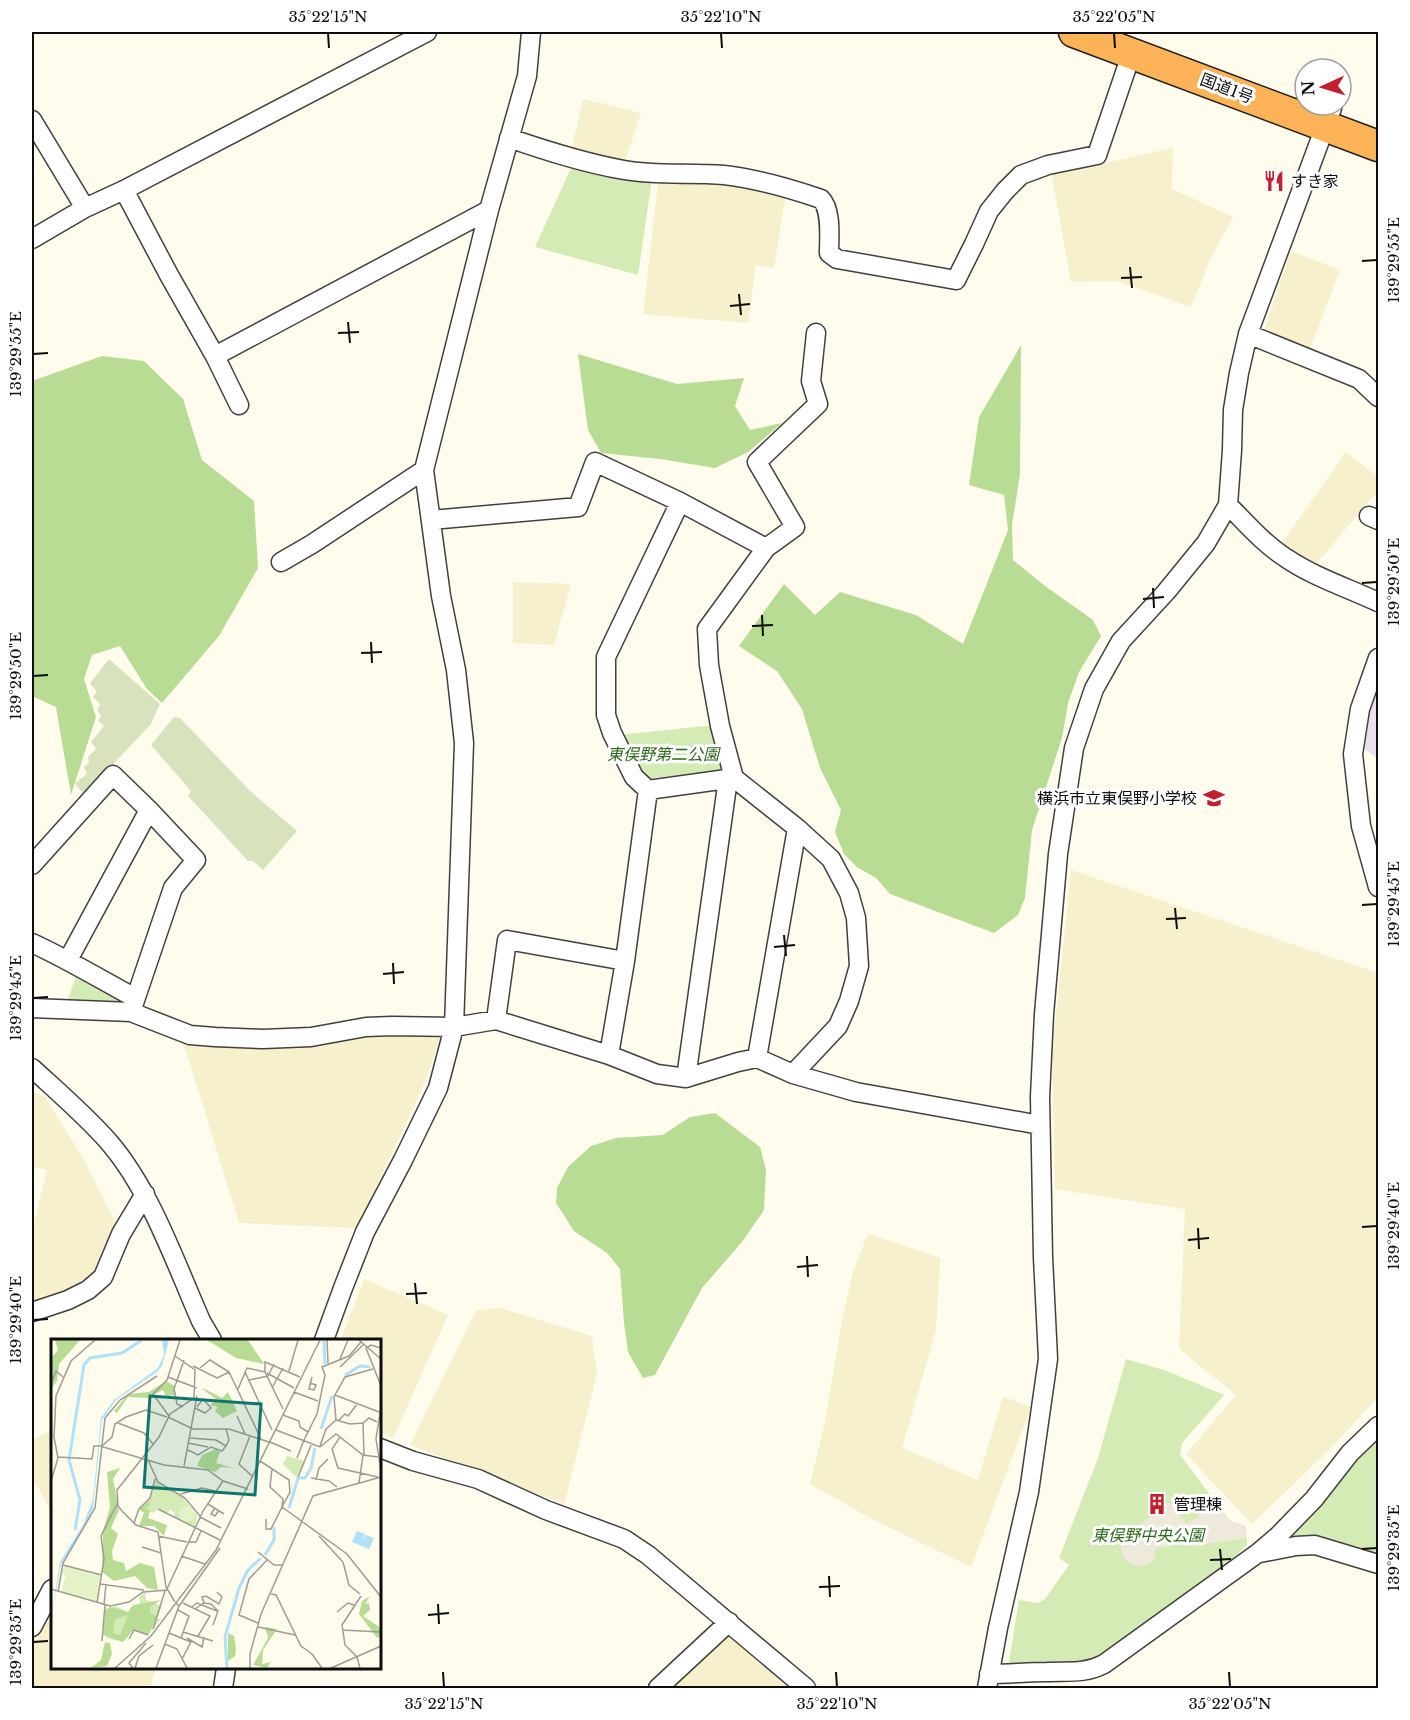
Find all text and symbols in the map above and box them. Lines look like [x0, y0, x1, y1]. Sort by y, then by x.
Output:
text: 35°22'15"N [289, 7, 367, 26]
text: 35°22'10"N [680, 7, 762, 26]
text: 35°22'05"N [1073, 7, 1155, 26]
north arrow [1293, 57, 1353, 117]
street label: 国道1号 [1198, 69, 1256, 107]
text: N [1298, 80, 1319, 96]
restaurant icon: すき家 [1262, 169, 1286, 193]
place label: すき家 [1291, 171, 1339, 191]
text: 139°29'55"E [1384, 217, 1403, 303]
text: 139°29'55"E [6, 311, 25, 397]
text: 139°29'50"E [1384, 538, 1403, 626]
text: 139°29'50"E [6, 632, 25, 720]
park label: 東俣野第二公園 [607, 744, 721, 764]
school or university icon: 横浜市立東俣野小学校 [1202, 786, 1226, 810]
place label: 横浜市立東俣野小学校 [1037, 788, 1197, 808]
text: 139°29'45"E [1384, 861, 1403, 947]
text: 139°29'45"E [6, 955, 25, 1041]
text: 139°29'40"E [1384, 1182, 1403, 1270]
text: 139°29'40"E [6, 1276, 25, 1364]
inset map [51, 1339, 381, 1669]
building icon: 管理棟 [1145, 1492, 1169, 1516]
place label: 管理棟 [1174, 1494, 1222, 1514]
text: 139°29'35"E [1384, 1504, 1403, 1592]
park label: 東俣野中央公園 [1092, 1525, 1206, 1545]
text: 139°29'35"E [6, 1598, 25, 1686]
text: 35°22'15"N [405, 1694, 483, 1713]
text: 35°22'10"N [796, 1694, 878, 1713]
text: 35°22'05"N [1189, 1694, 1271, 1713]

